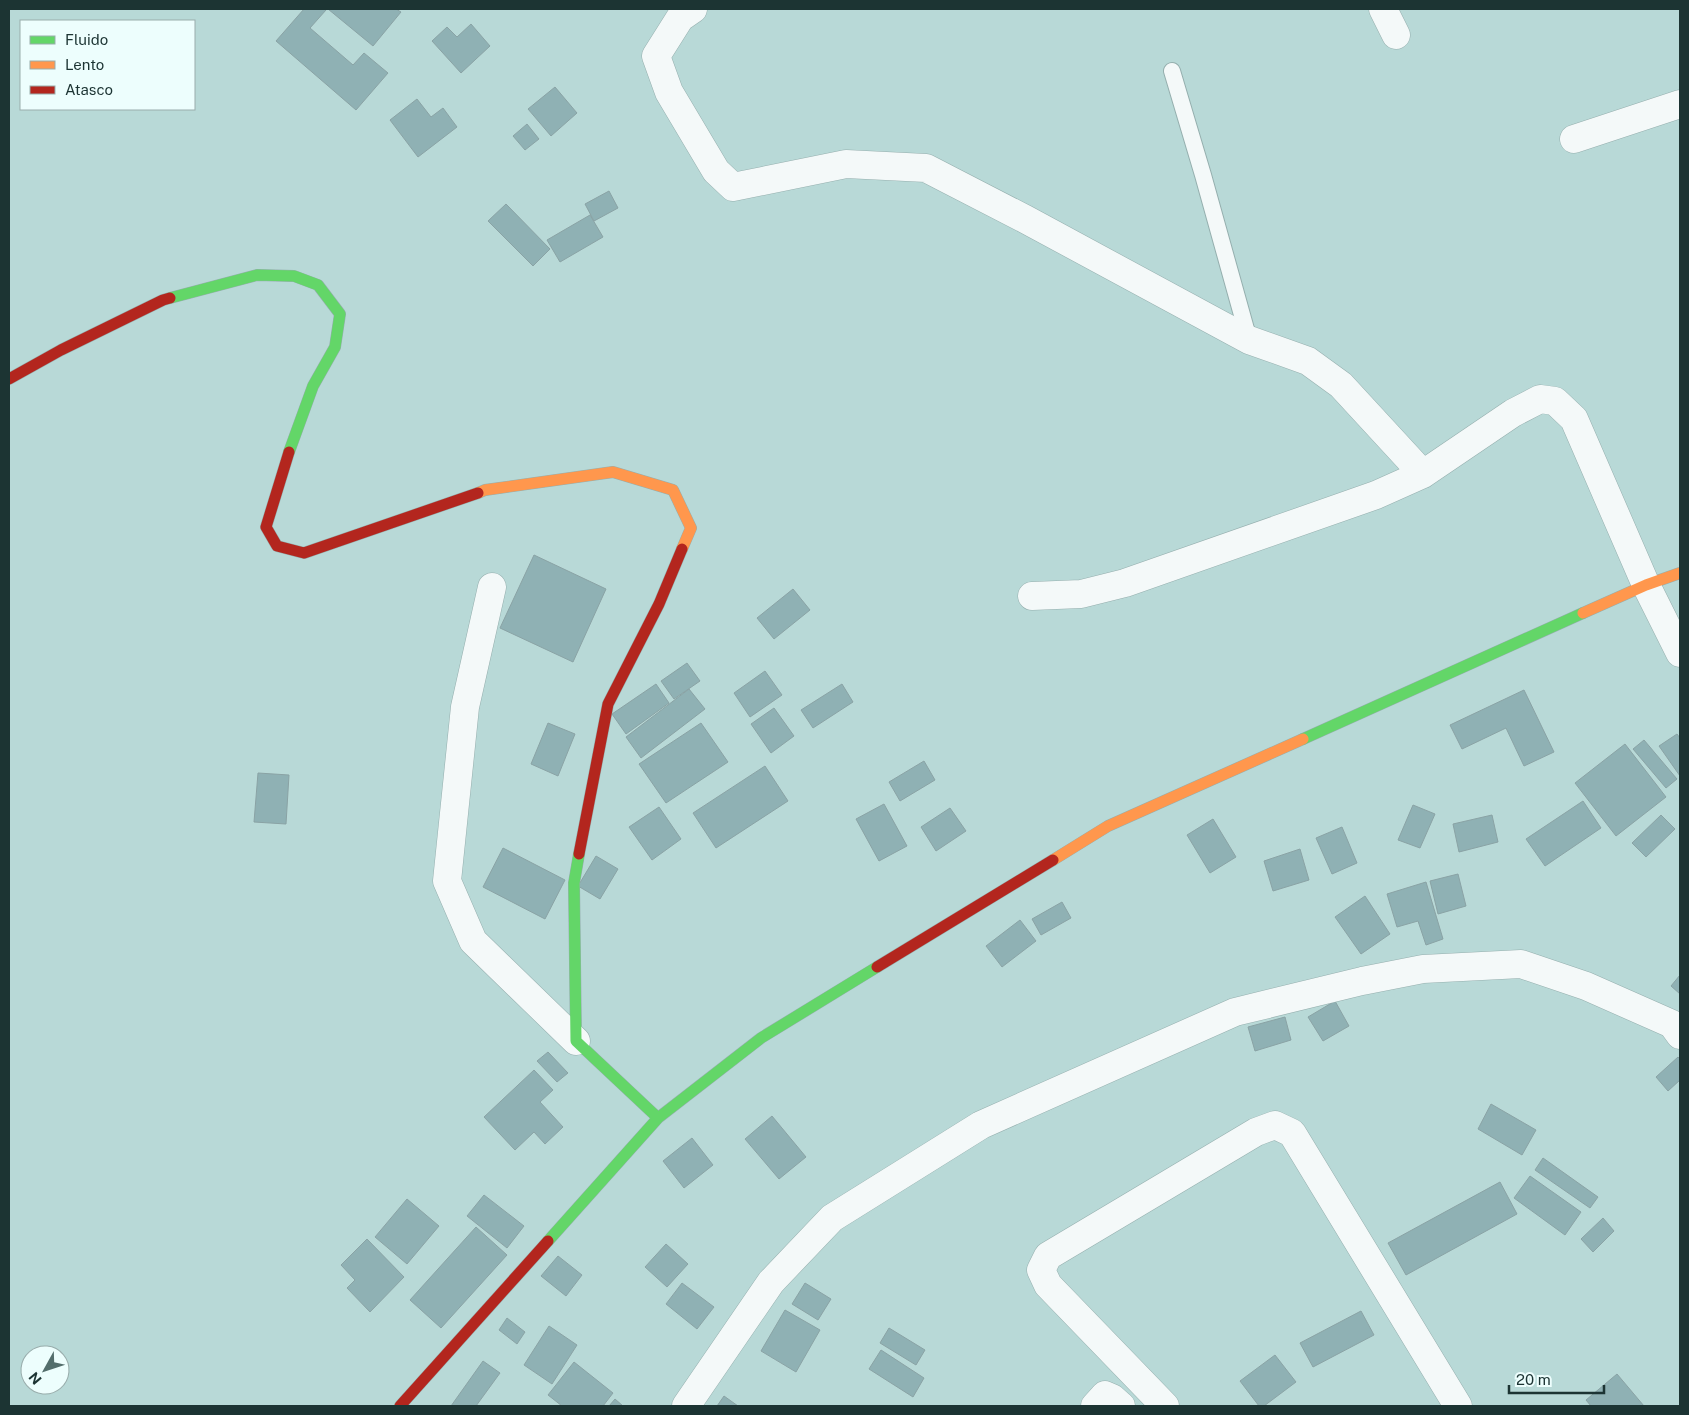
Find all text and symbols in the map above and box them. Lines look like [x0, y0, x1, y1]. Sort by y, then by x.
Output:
legend [20, 20, 195, 110]
text: Fluido [65, 31, 108, 48]
text: Lento [65, 56, 104, 73]
text: Atasco [65, 81, 113, 98]
north arrow [20, 1345, 70, 1395]
scale bar [1509, 1362, 1604, 1394]
text: N [25, 1369, 45, 1388]
text: 20 m [1516, 1371, 1551, 1388]

